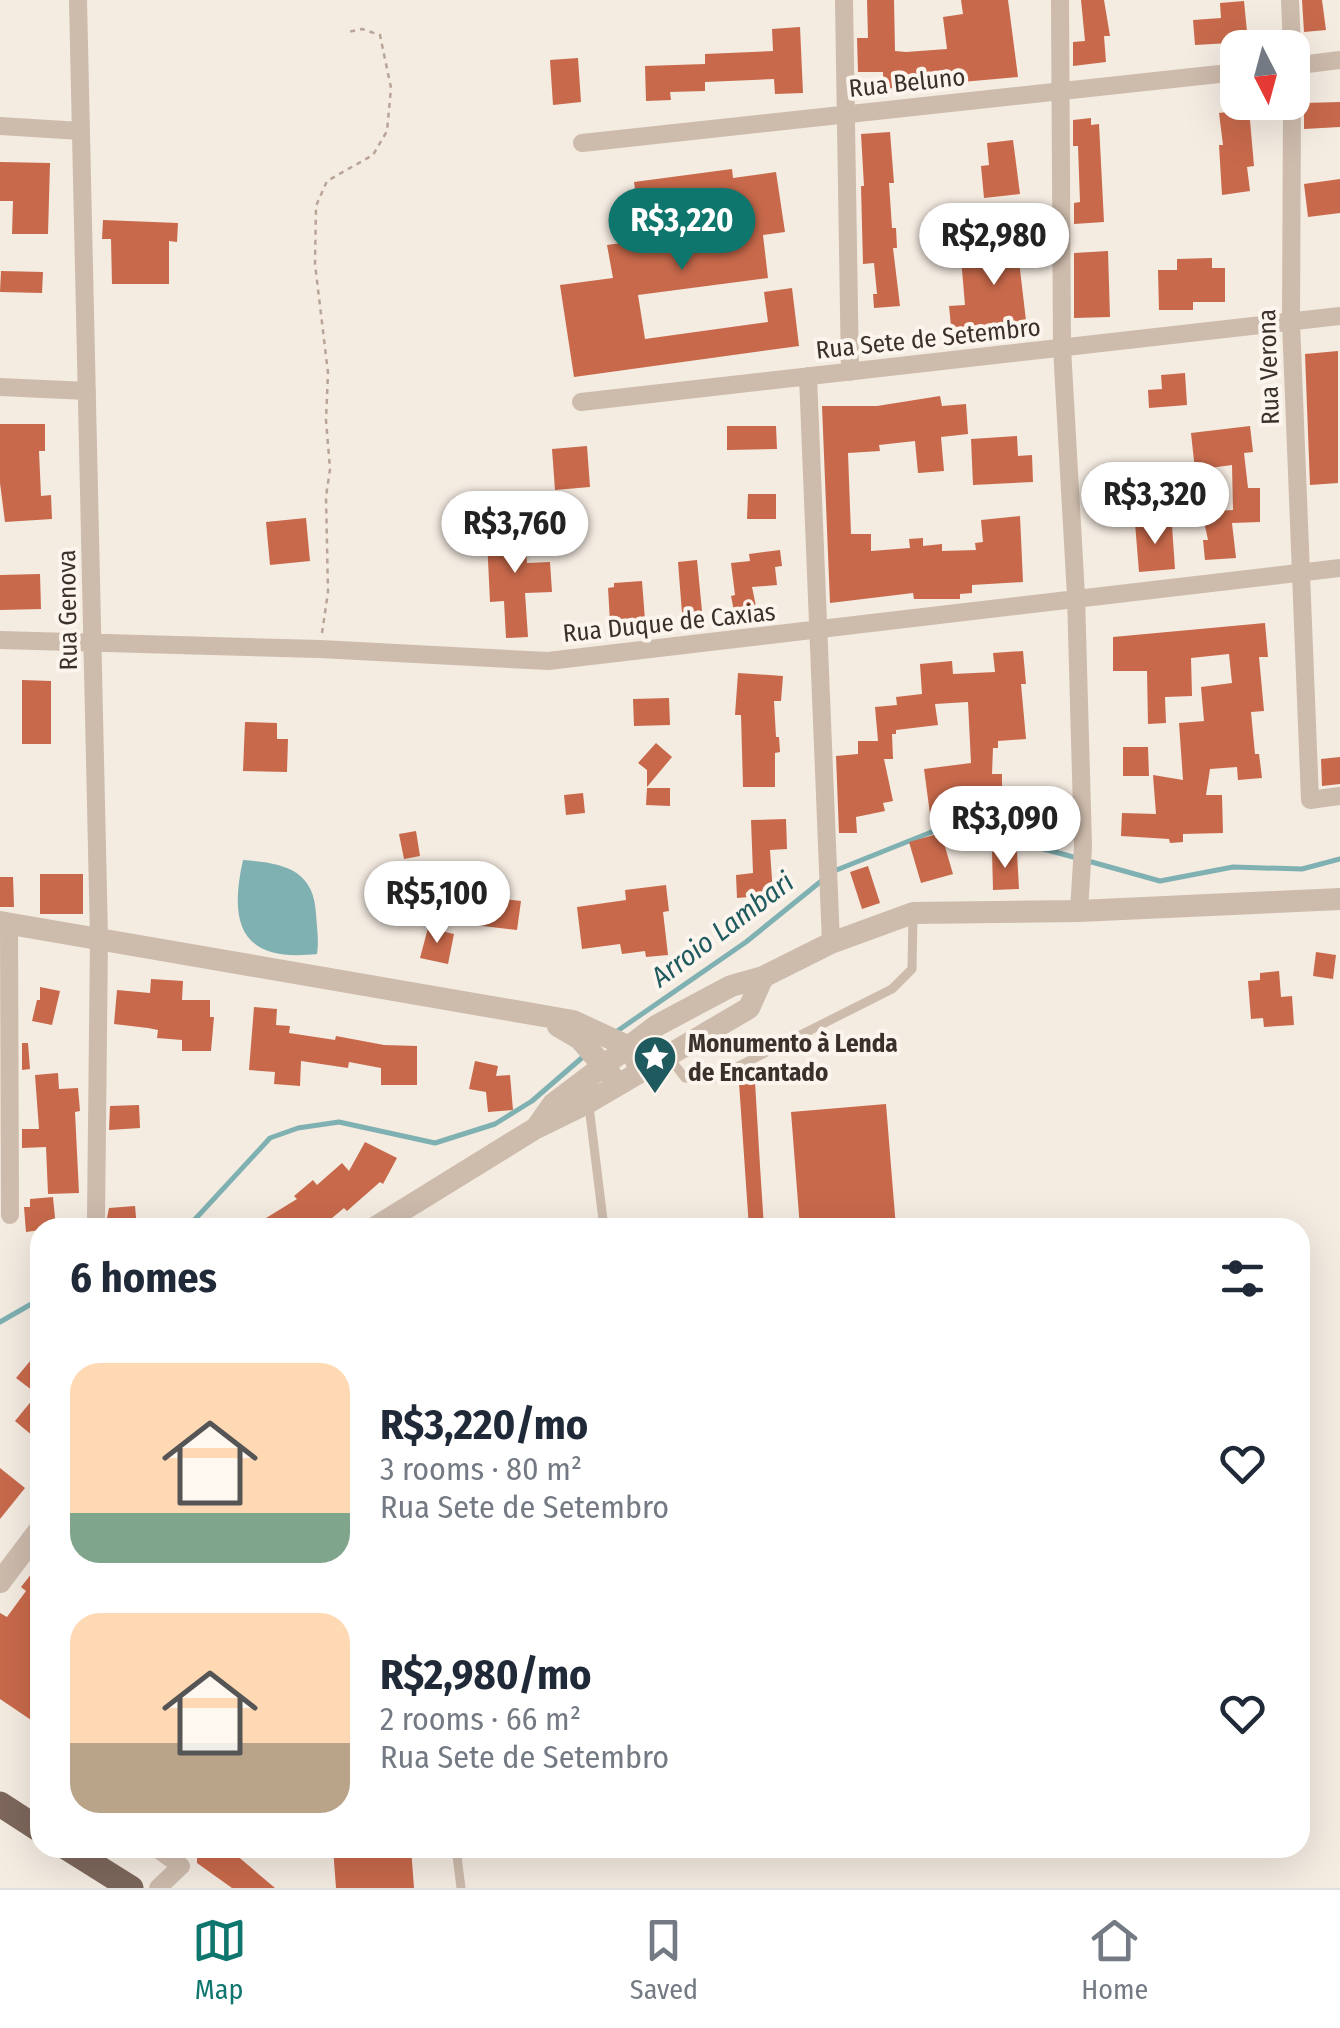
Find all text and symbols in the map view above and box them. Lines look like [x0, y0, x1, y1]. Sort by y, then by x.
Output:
north arrow [1220, 30, 1310, 120]
map controls [1220, 30, 1310, 120]
street label: Rua Beluno [847, 62, 967, 104]
pin: R$3,220 [590, 188, 774, 273]
text: R$3,220 [630, 201, 734, 239]
pin: R$2,980 [902, 203, 1086, 288]
text: R$2,980 [941, 216, 1047, 254]
street label: Rua Verona [1252, 309, 1286, 425]
street label: Rua Sete de Setembro [814, 312, 1042, 366]
pin: R$3,320 [1063, 462, 1247, 547]
text: R$3,320 [1103, 475, 1207, 513]
pin: R$3,760 [423, 491, 607, 576]
text: R$3,760 [463, 504, 567, 542]
street label: Rua Genova [52, 549, 84, 671]
street label: Rua Duque de Caxias [561, 597, 777, 649]
pin: R$3,090 [913, 786, 1097, 871]
text: R$3,090 [952, 799, 1058, 837]
pin: R$5,100 [345, 861, 529, 946]
water label: Arroio Lambari [644, 865, 800, 994]
text: R$5,100 [386, 874, 488, 912]
place label: Monumento à Lenda de Encantado [688, 1029, 898, 1088]
place icon: Monumento à Lenda de Encantado [632, 1034, 678, 1095]
icon: filters [1215, 1251, 1270, 1306]
text: 6 homes [70, 1253, 217, 1303]
text: R$3,220/mo [380, 1400, 588, 1450]
icon: home [150, 1403, 270, 1523]
icon: heart [1215, 1436, 1270, 1491]
text: 3 rooms · 80 m² [380, 1450, 582, 1488]
text: Rua Sete de Setembro [380, 1488, 669, 1526]
text: R$2,980/mo [380, 1650, 591, 1700]
icon: home [150, 1653, 270, 1773]
icon: heart [1215, 1686, 1270, 1741]
text: 2 rooms · 66 m² [380, 1700, 581, 1738]
text: Rua Sete de Setembro [380, 1738, 669, 1776]
tab: Map [192, 1913, 247, 2006]
tab: Saved [630, 1913, 698, 2006]
tab: Home [1081, 1913, 1148, 2006]

